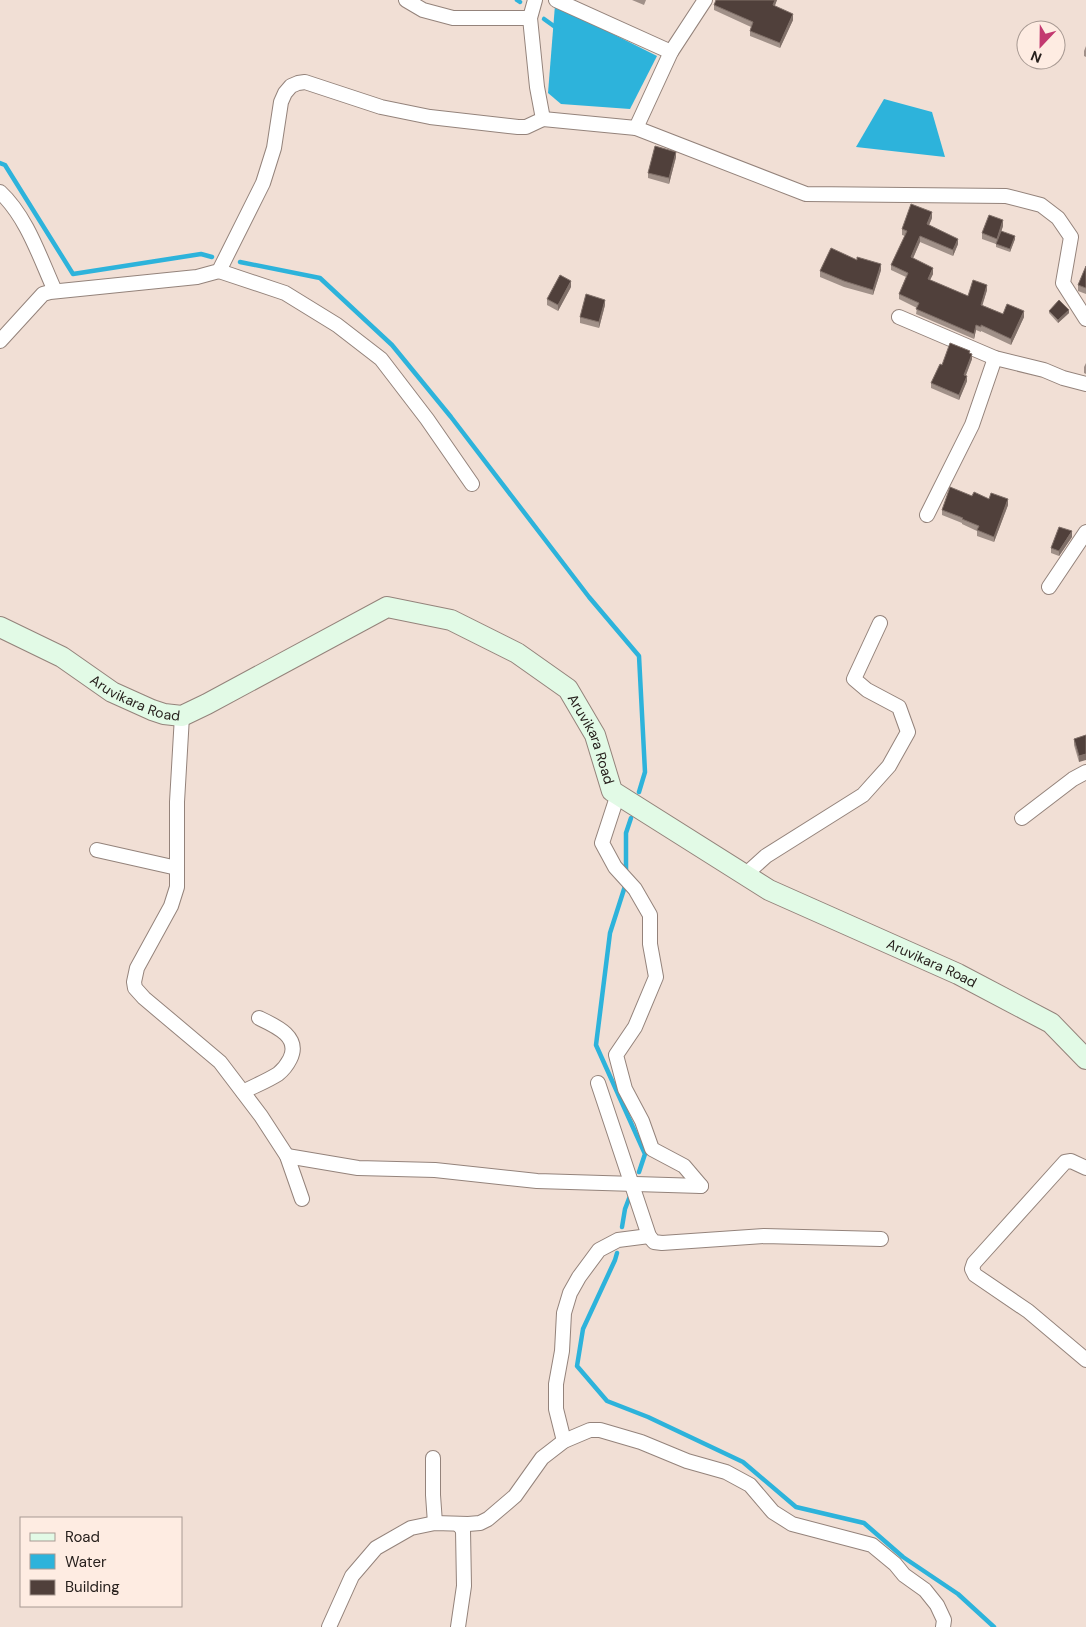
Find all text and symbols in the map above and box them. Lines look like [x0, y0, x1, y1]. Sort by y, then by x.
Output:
north arrow [1016, 20, 1066, 70]
text: N [1028, 47, 1044, 67]
street label: Aruvikara Road [87, 671, 181, 725]
street label: Aruvikara Road [564, 691, 618, 786]
street label: Aruvikara Road [884, 934, 980, 991]
legend [20, 1517, 182, 1607]
text: Road [65, 1527, 100, 1547]
text: Water [65, 1552, 107, 1572]
text: Building [65, 1577, 120, 1597]

